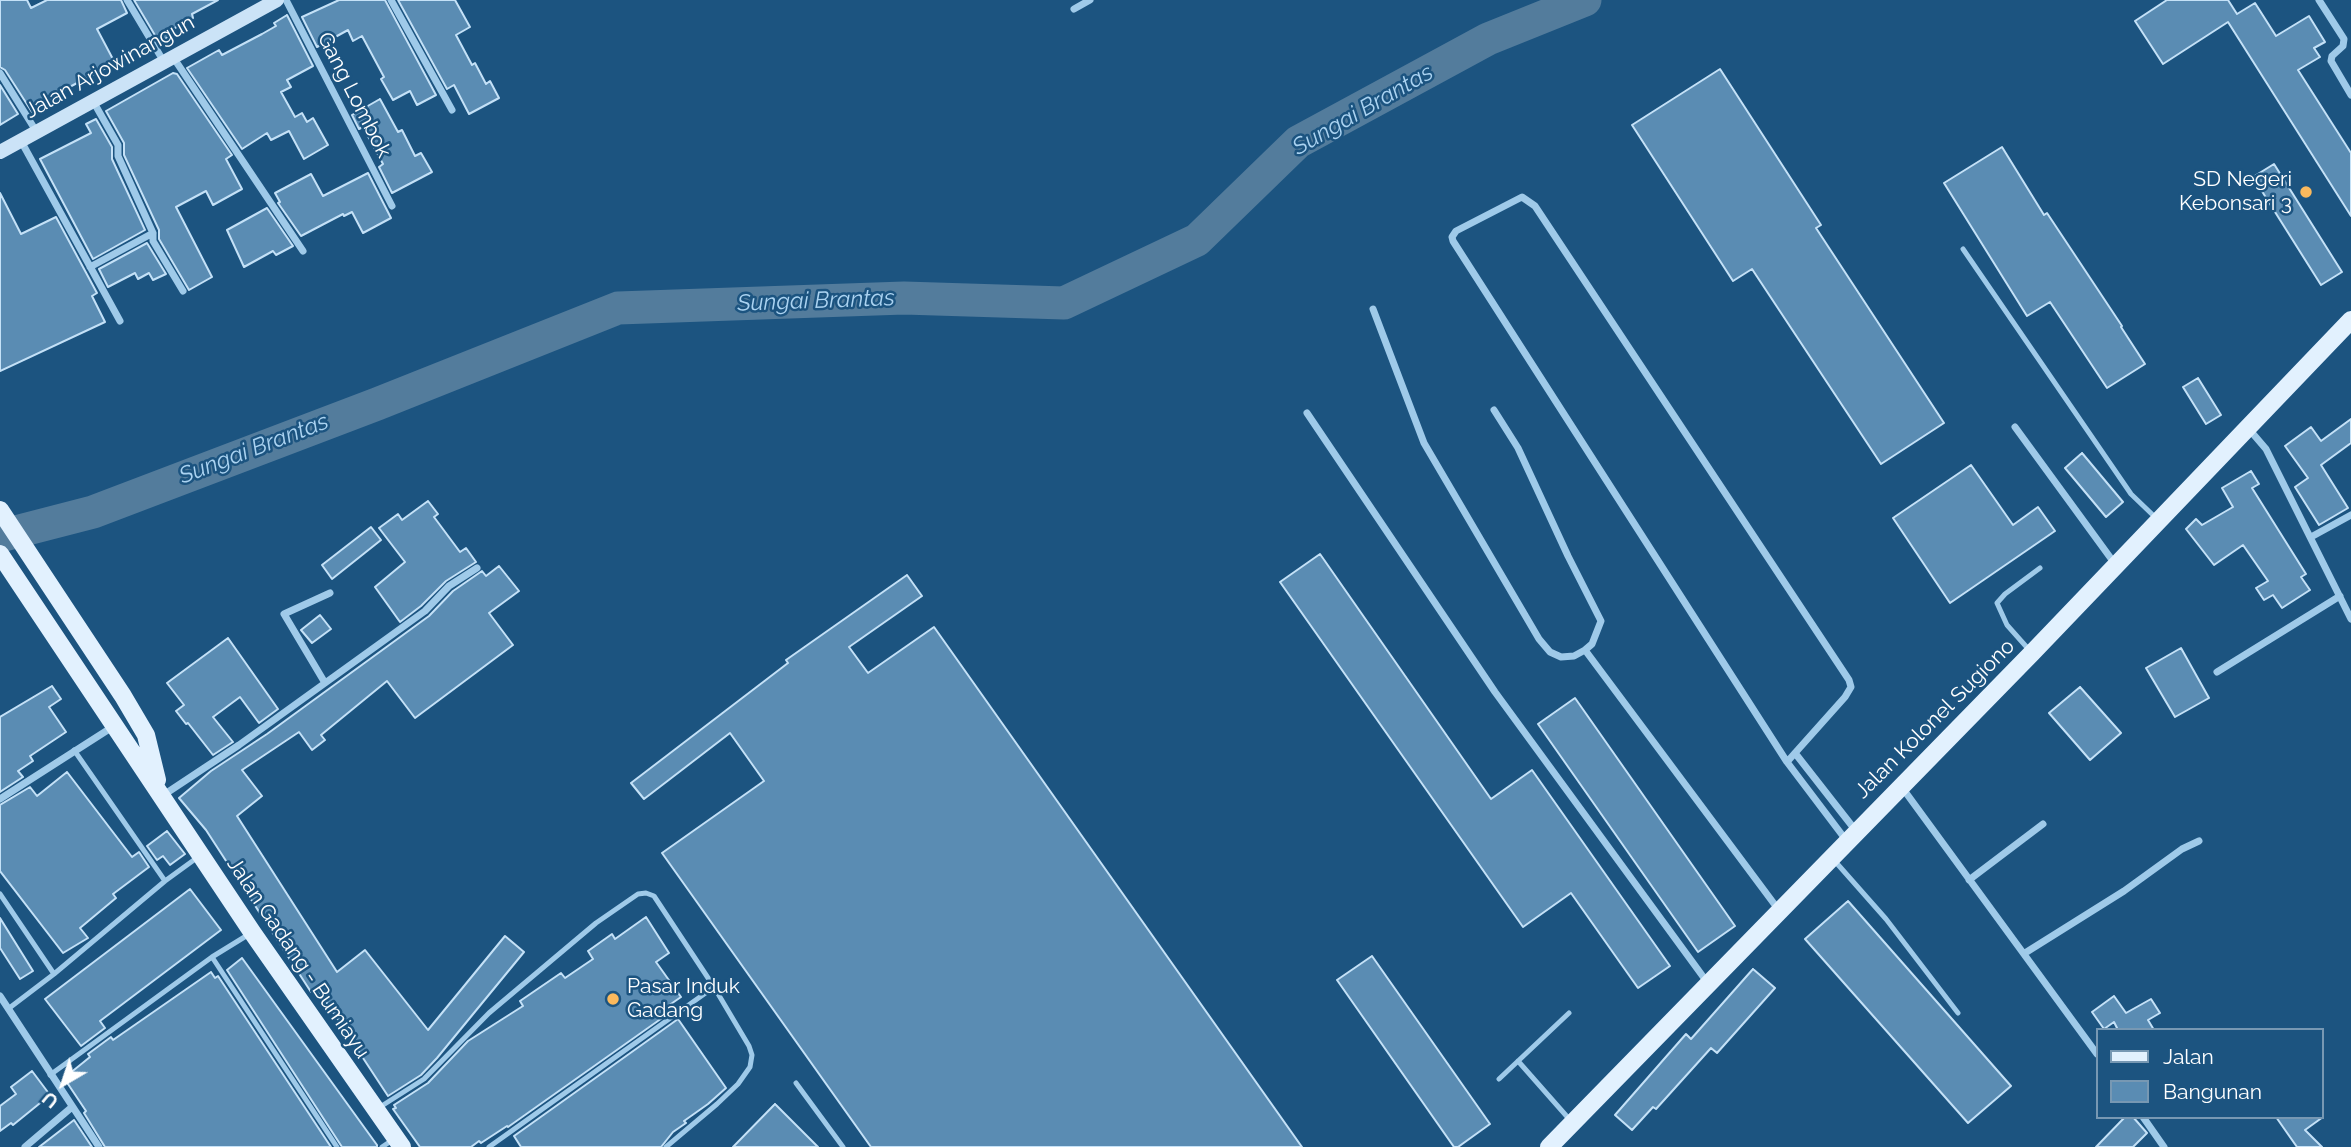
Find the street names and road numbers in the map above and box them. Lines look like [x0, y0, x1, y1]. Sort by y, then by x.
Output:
street label: Jalan Arjowinangun [21, 10, 199, 124]
street label: Gang Lombok [312, 28, 396, 162]
street label: Jalan Kolonel Sugiono [1850, 634, 2020, 804]
street label: Jalan Gadang - Bumiayu [221, 853, 375, 1063]

